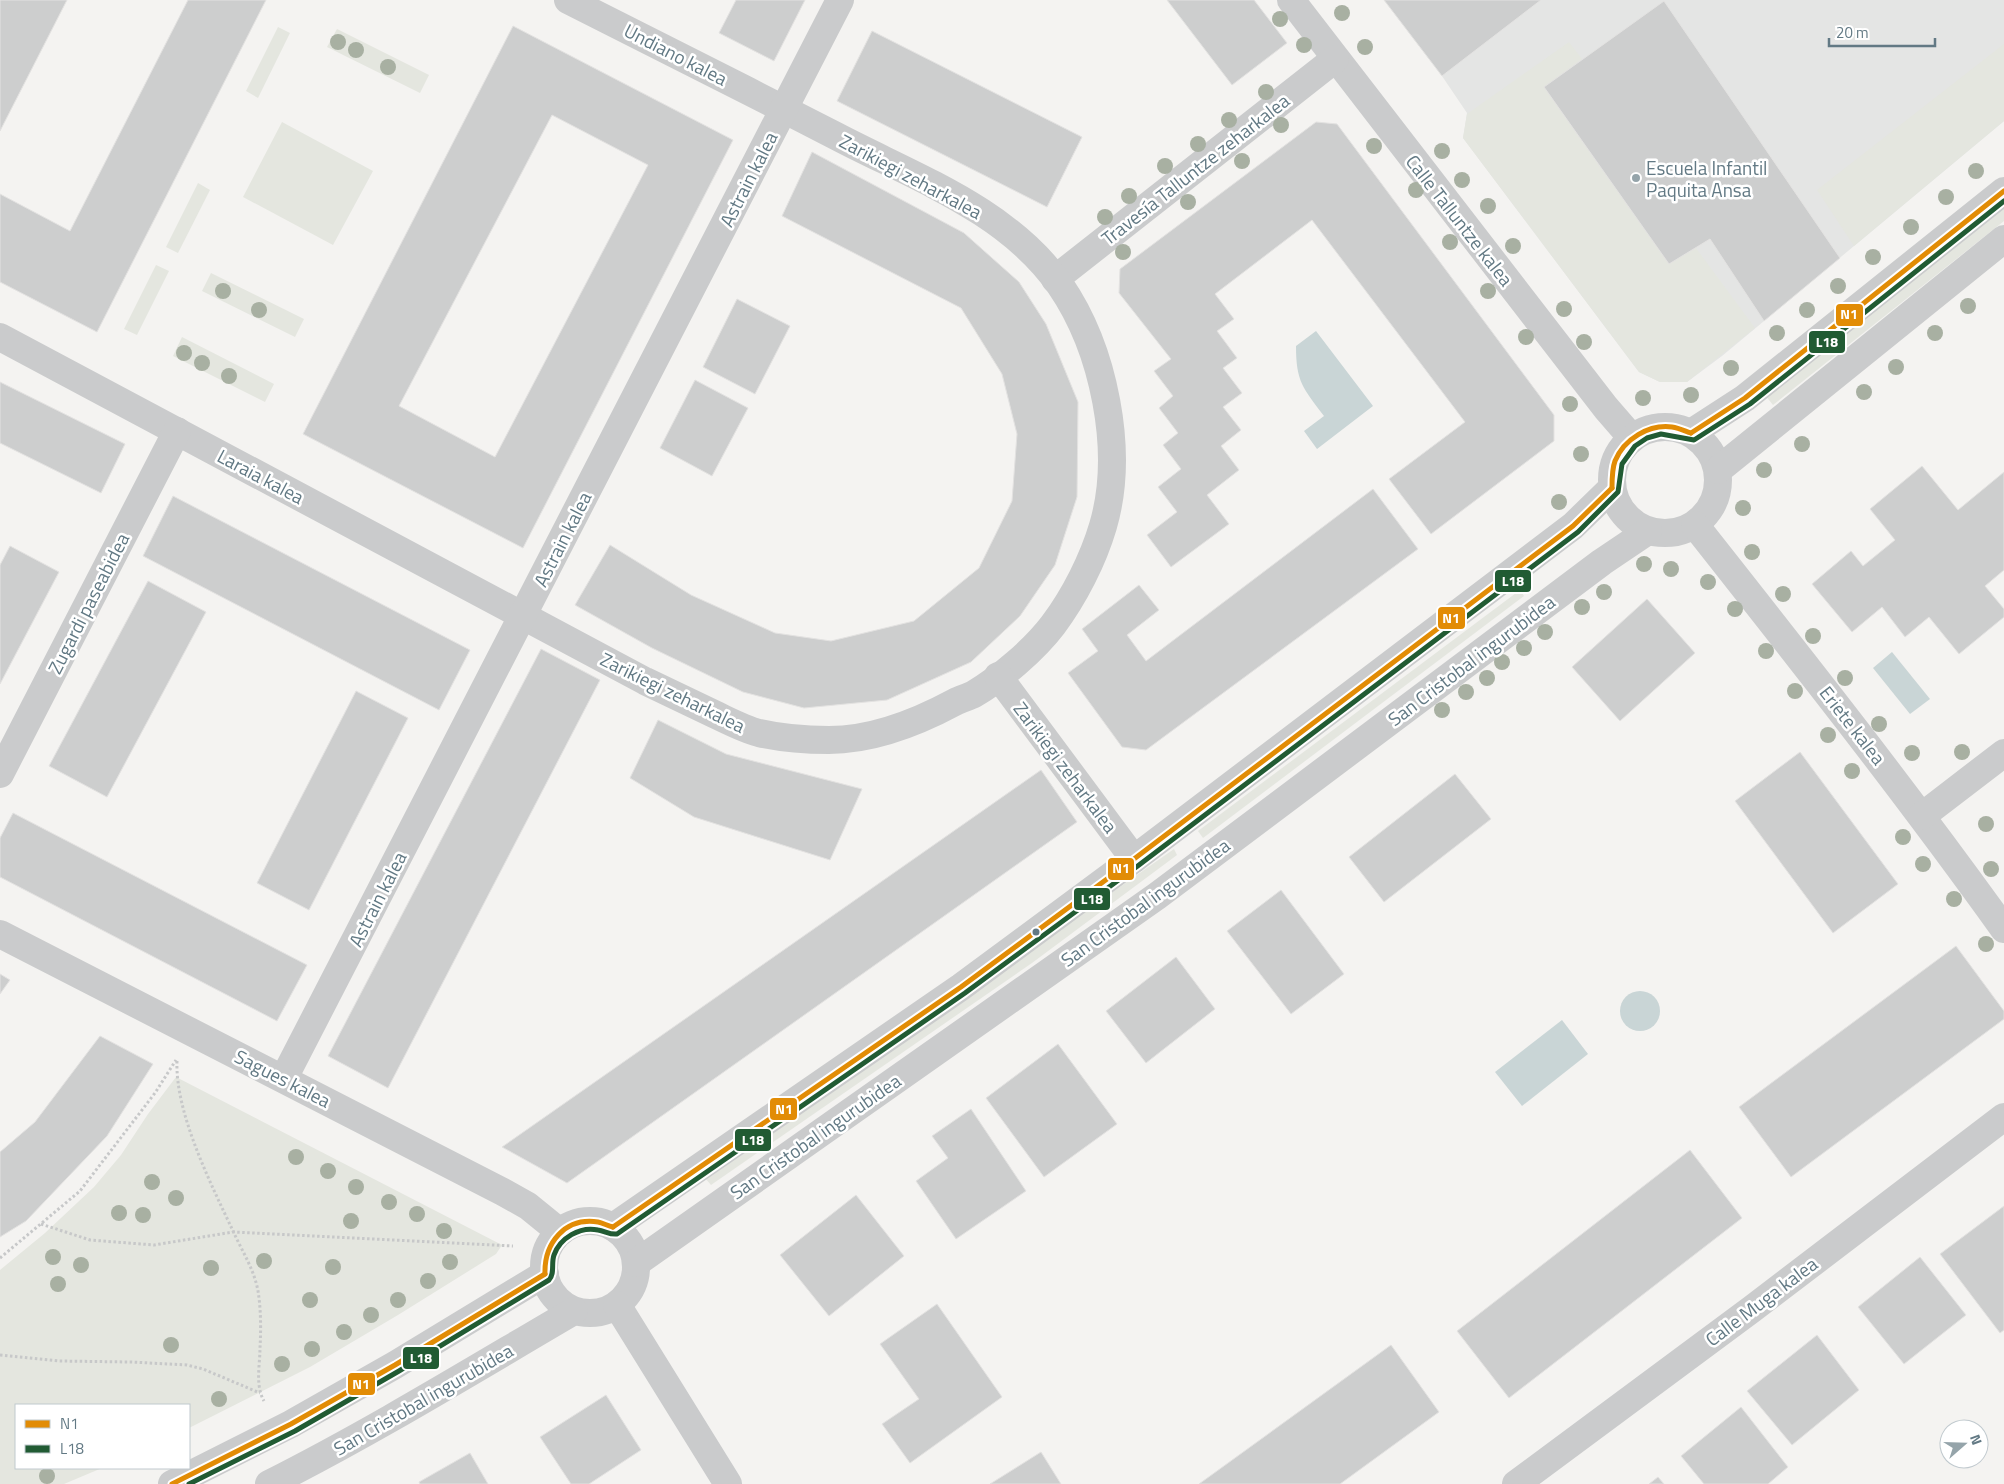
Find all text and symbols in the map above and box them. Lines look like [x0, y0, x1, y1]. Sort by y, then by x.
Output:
scale bar [1829, 15, 1935, 47]
street label: Undiano kalea [619, 16, 733, 93]
text: 20 m [1836, 21, 1869, 44]
street label: Travesía Talluntze zeharkalea [1095, 86, 1296, 252]
street label: Astrain kalea [712, 126, 785, 232]
street label: Zarikiegi zeharkalea [834, 126, 988, 226]
street label: Calle Talluntze kalea [1399, 148, 1521, 292]
place label: Escuela Infantil Paquita Ansa [1646, 153, 1767, 204]
marker: Escuela Infantil Paquita Ansa [1630, 172, 1642, 184]
line badge: N1 [1835, 303, 1864, 327]
text: N1 [1840, 303, 1858, 324]
line badge: L18 [1808, 330, 1846, 354]
text: L18 [1816, 331, 1838, 352]
street label: Laraia kalea [212, 441, 310, 511]
street label: Astrain kalea [526, 486, 599, 592]
street label: Zugardi paseabidea [40, 527, 136, 679]
line badge: L18 [1494, 569, 1532, 593]
text: L18 [1502, 570, 1524, 591]
street label: San Cristobal ingurubidea [1381, 587, 1561, 733]
line badge: N1 [1437, 606, 1466, 630]
text: N1 [1442, 607, 1460, 628]
street label: Zarikiegi zeharkalea [596, 644, 751, 740]
street label: Eriete kalea [1813, 679, 1893, 771]
street label: Zarikiegi zeharkalea [1007, 695, 1125, 839]
street label: San Cristobal ingurubidea [1054, 830, 1236, 973]
street label: Astrain kalea [341, 846, 414, 952]
line badge: N1 [1107, 857, 1135, 881]
text: N1 [1112, 857, 1130, 878]
line badge: L18 [1073, 887, 1111, 911]
text: L18 [1081, 888, 1103, 909]
unlabelled marker [1031, 927, 1041, 937]
street label: Sagues kalea [230, 1041, 336, 1115]
street label: San Cristobal ingurubidea [724, 1066, 907, 1206]
line badge: N1 [769, 1097, 798, 1121]
text: N1 [775, 1098, 793, 1119]
line badge: L18 [734, 1128, 772, 1152]
text: L18 [742, 1129, 764, 1150]
street label: Calle Muga kalea [1699, 1249, 1824, 1353]
street label: San Cristobal ingurubidea [328, 1335, 519, 1462]
line badge: L18 [402, 1346, 440, 1370]
text: L18 [410, 1347, 432, 1368]
line badge: N1 [347, 1372, 376, 1396]
text: N1 [352, 1373, 370, 1394]
legend [15, 1404, 190, 1469]
text: N1 [60, 1412, 79, 1435]
north arrow [1939, 1419, 1989, 1469]
text: N [1965, 1431, 1988, 1448]
text: L18 [60, 1437, 84, 1460]

